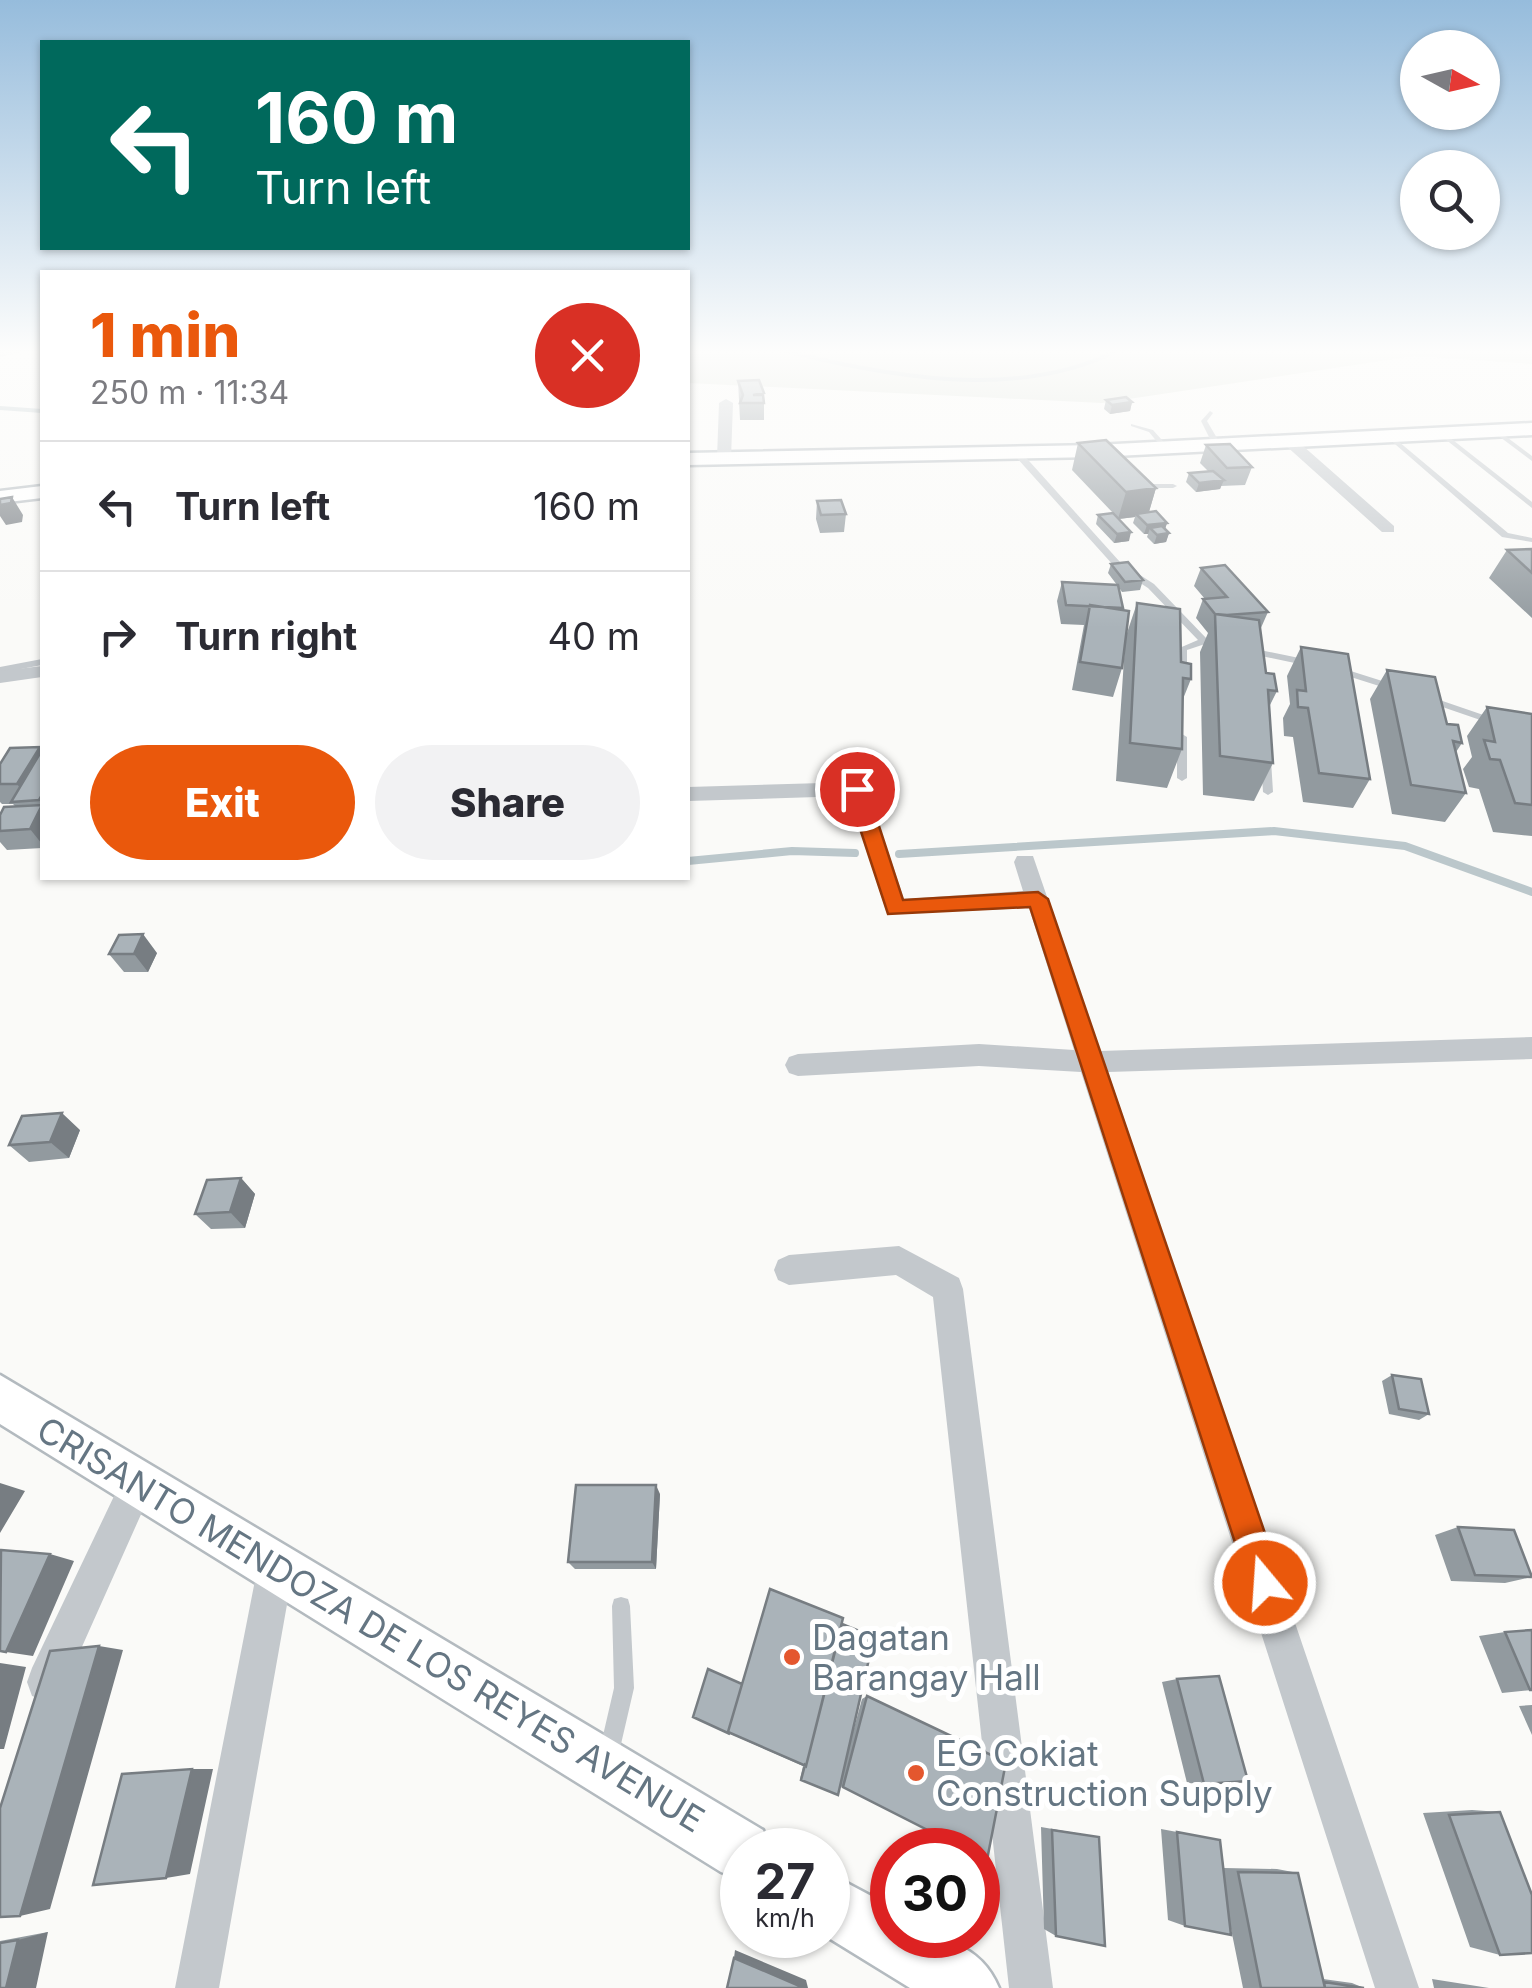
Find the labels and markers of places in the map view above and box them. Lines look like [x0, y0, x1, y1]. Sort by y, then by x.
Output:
pin [815, 747, 900, 832]
place label: Dagatan Barangay Hall [812, 1616, 1041, 1698]
marker: Dagatan Barangay Hall [781, 1646, 803, 1668]
place label: EG Cokiat Construction Supply [936, 1732, 1273, 1814]
marker: EG Cokiat Construction Supply [905, 1762, 927, 1784]

